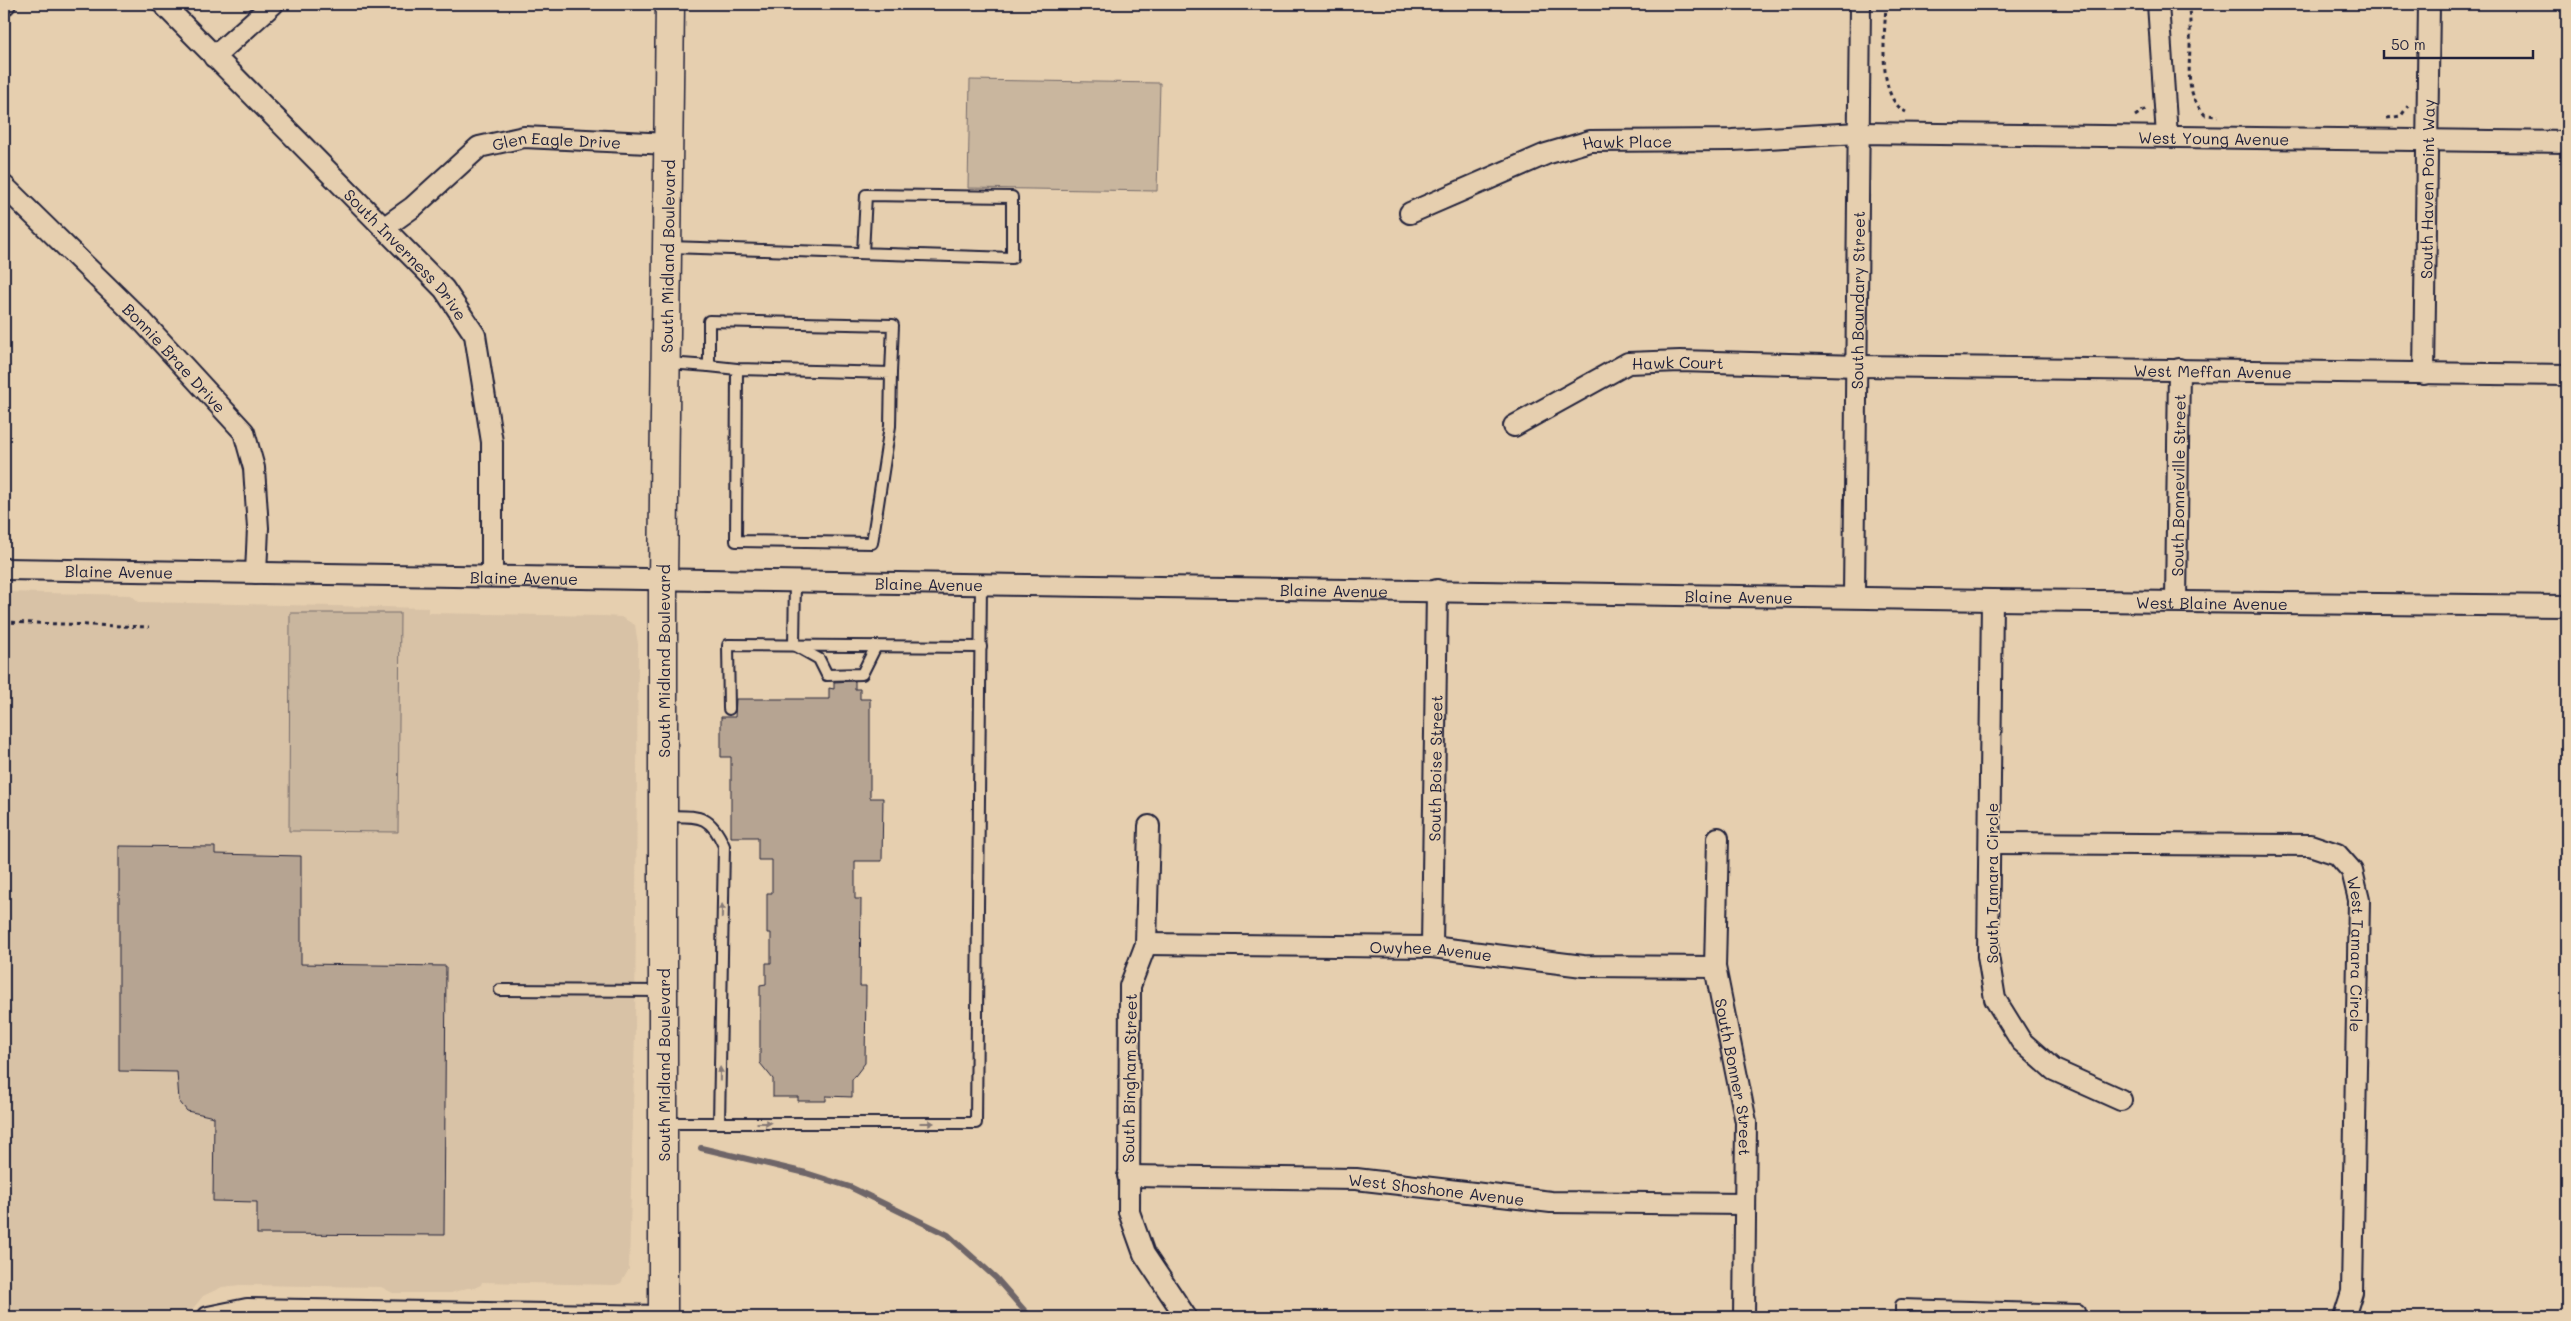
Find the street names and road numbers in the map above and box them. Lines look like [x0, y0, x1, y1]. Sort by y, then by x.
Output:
street label: South Haven Point Way [2415, 99, 2438, 279]
street label: Glen Eagle Drive [490, 126, 621, 154]
street label: West Young Avenue [2138, 126, 2289, 149]
street label: Hawk Place [1579, 130, 1672, 153]
street label: South Midland Boulevard [655, 159, 679, 353]
street label: South Inverness Drive [340, 184, 472, 324]
street label: South Boundary Street [1846, 211, 1868, 389]
street label: Bonnie Brae Drive [119, 298, 231, 417]
street label: Hawk Court [1631, 350, 1724, 373]
street label: West Meffan Avenue [2133, 359, 2292, 382]
street label: South Bonneville Street [2166, 393, 2189, 577]
street label: Blaine Avenue [65, 559, 173, 582]
street label: South Midland Boulevard [652, 564, 674, 758]
street label: Blaine Avenue [470, 566, 578, 588]
street label: Blaine Avenue [875, 572, 983, 595]
street label: Blaine Avenue [1280, 578, 1388, 601]
street label: Blaine Avenue [1685, 585, 1793, 607]
street label: West Blaine Avenue [2136, 591, 2288, 614]
street label: South Boise Street [1423, 695, 1446, 841]
street label: South Tamara Circle [1981, 803, 2002, 963]
street label: West Tamara Circle [2343, 874, 2370, 1032]
street label: Owyhee Avenue [1369, 936, 1493, 965]
street label: South Midland Boulevard [653, 968, 674, 1162]
street label: South Bingham Street [1117, 993, 1141, 1163]
street label: South Bonner Street [1711, 996, 1757, 1156]
street label: West Shoshone Avenue [1348, 1168, 1526, 1209]

